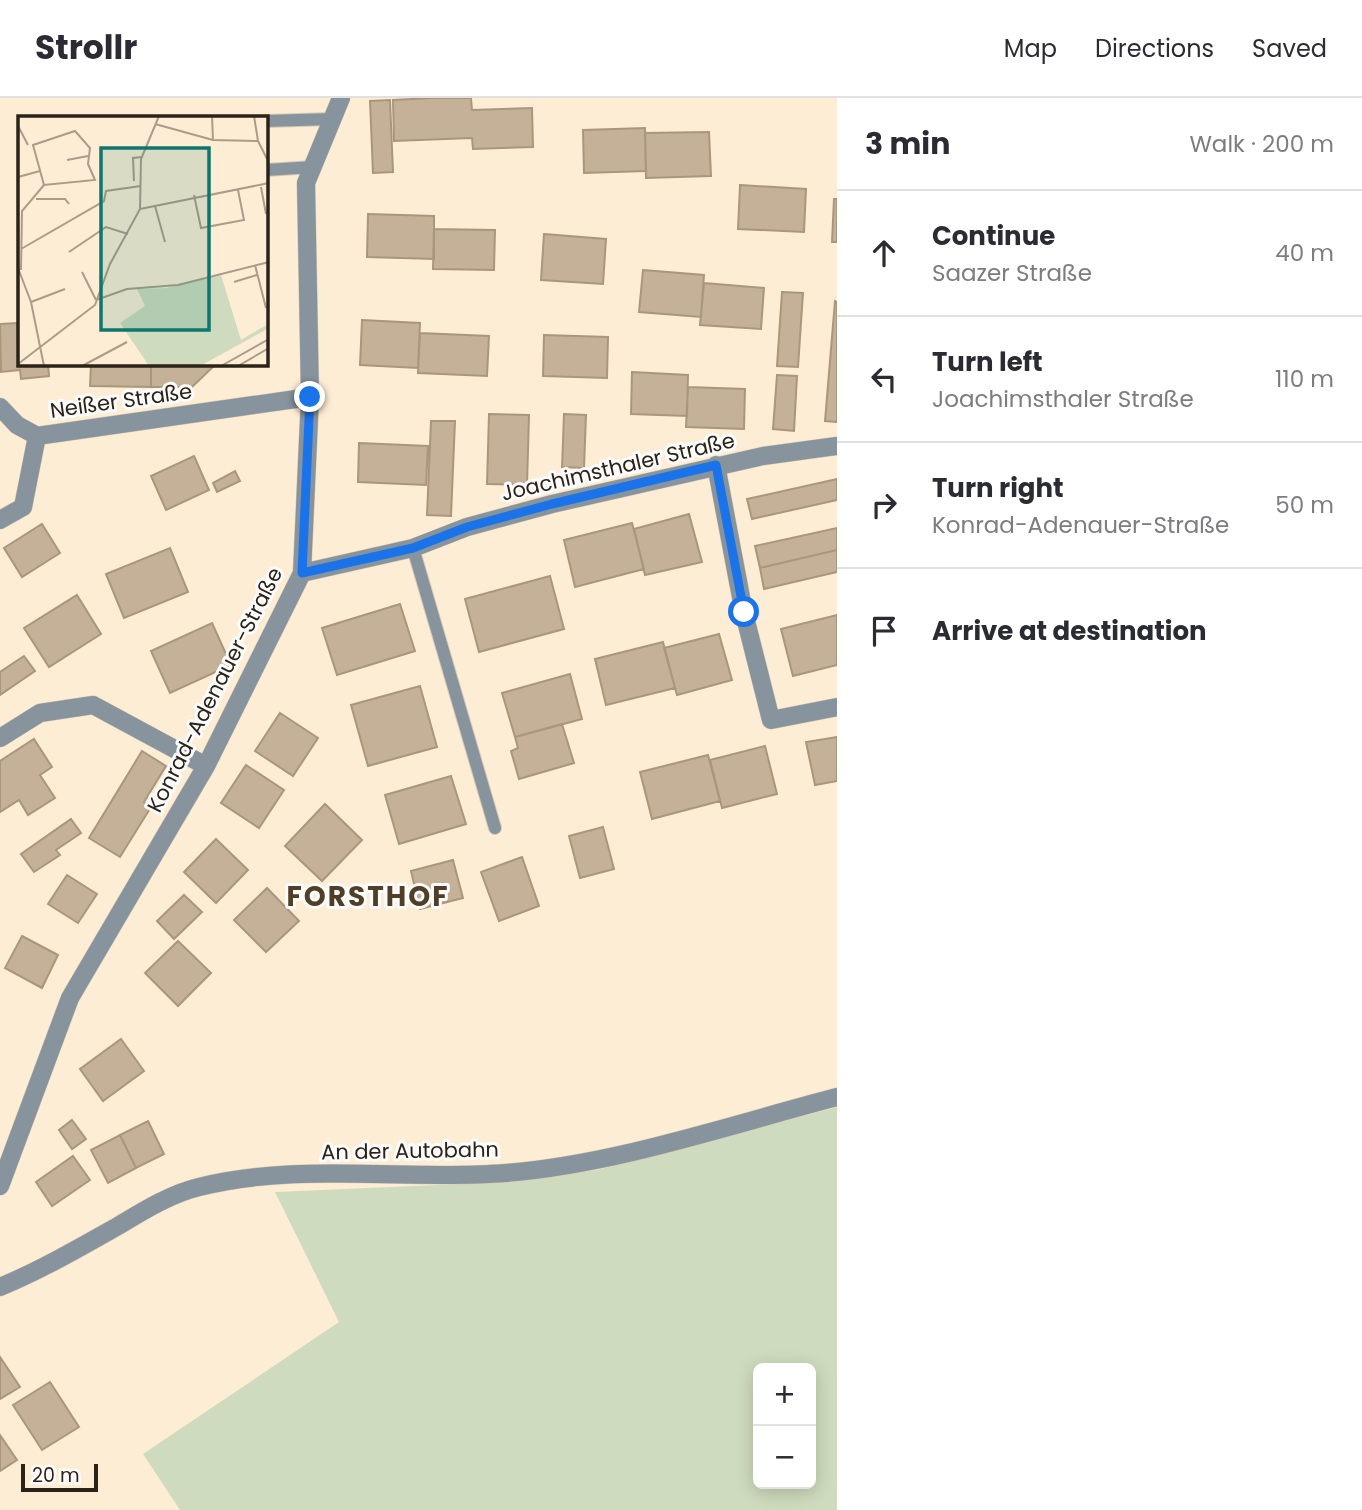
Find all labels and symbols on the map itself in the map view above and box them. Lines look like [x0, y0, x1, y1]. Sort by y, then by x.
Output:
inset map [18, 116, 268, 366]
street label: Neißer Straße [48, 376, 194, 425]
route end [294, 381, 325, 412]
street label: Joachimsthaler Straße [498, 426, 738, 508]
street label: Konrad-Adenauer-Straße [140, 562, 289, 817]
route start [728, 596, 759, 627]
district label: FORSTHOF [286, 877, 450, 916]
street label: An der Autobahn [321, 1134, 499, 1167]
scale bar [21, 1461, 98, 1493]

